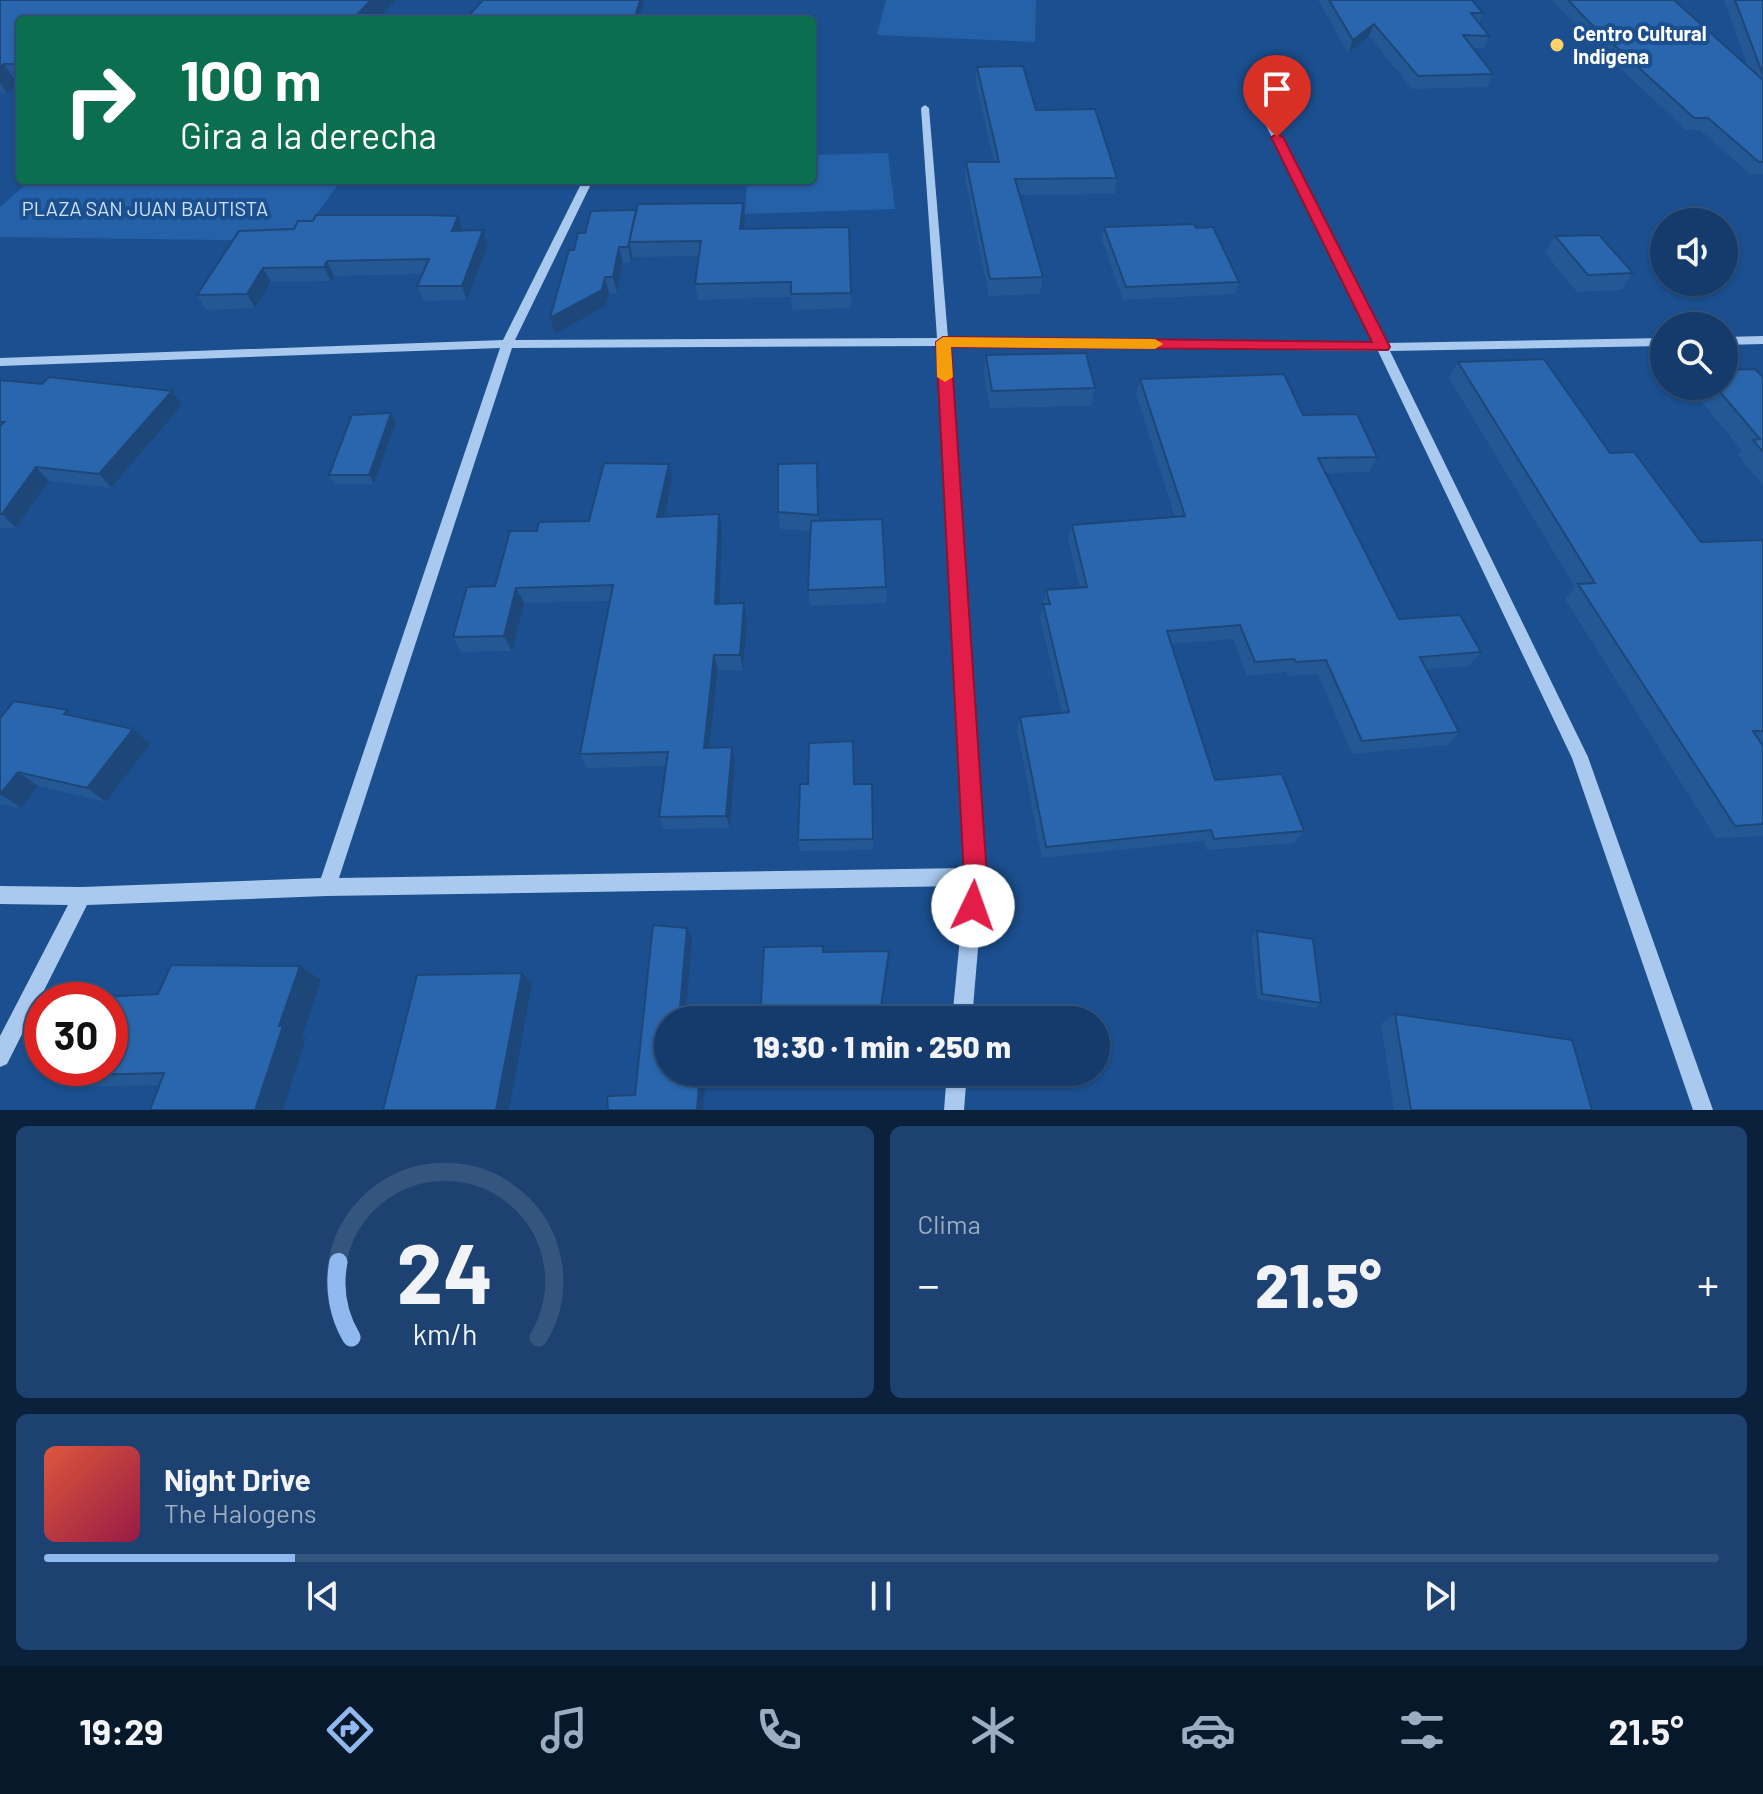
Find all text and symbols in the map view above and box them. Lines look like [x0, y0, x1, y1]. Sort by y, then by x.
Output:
place label: Centro Cultural Indigena [1573, 21, 1707, 68]
marker: Centro Cultural Indigena [1548, 36, 1566, 54]
text: 100 m [180, 45, 322, 112]
icon: right [48, 48, 152, 152]
pin [1243, 55, 1311, 137]
icon: arrive [1255, 67, 1299, 111]
text: Gira a la derecha [180, 113, 437, 156]
park label: PLAZA SAN JUAN BAUTISTA [22, 196, 268, 220]
map controls [1650, 208, 1738, 400]
button: sound [1650, 208, 1738, 296]
button: search [1650, 312, 1738, 400]
position arrow [931, 864, 1015, 948]
speed limit sign: 30 [24, 982, 128, 1086]
text: 19:30 · 1 min · 250 m [753, 1028, 1011, 1064]
text: Clima [918, 1208, 981, 1239]
text: 24 [396, 1221, 493, 1321]
text: 21.5° [1255, 1248, 1381, 1320]
text: − [918, 1257, 940, 1310]
text: + [1697, 1257, 1719, 1310]
text: km/h [412, 1316, 477, 1351]
text: Night Drive [164, 1461, 311, 1497]
text: The Halogens [164, 1497, 316, 1528]
icon: previous [301, 1574, 345, 1618]
icon: pause [859, 1574, 903, 1618]
icon: next [1418, 1574, 1462, 1618]
icon: directions [322, 1702, 378, 1758]
icon: music [536, 1702, 592, 1758]
icon: phone [751, 1702, 807, 1758]
icon: climate [965, 1702, 1021, 1758]
icon: car [1180, 1702, 1236, 1758]
icon: filters [1394, 1702, 1450, 1758]
text: 19:29 [79, 1709, 163, 1752]
text: 21.5° [1608, 1709, 1684, 1752]

